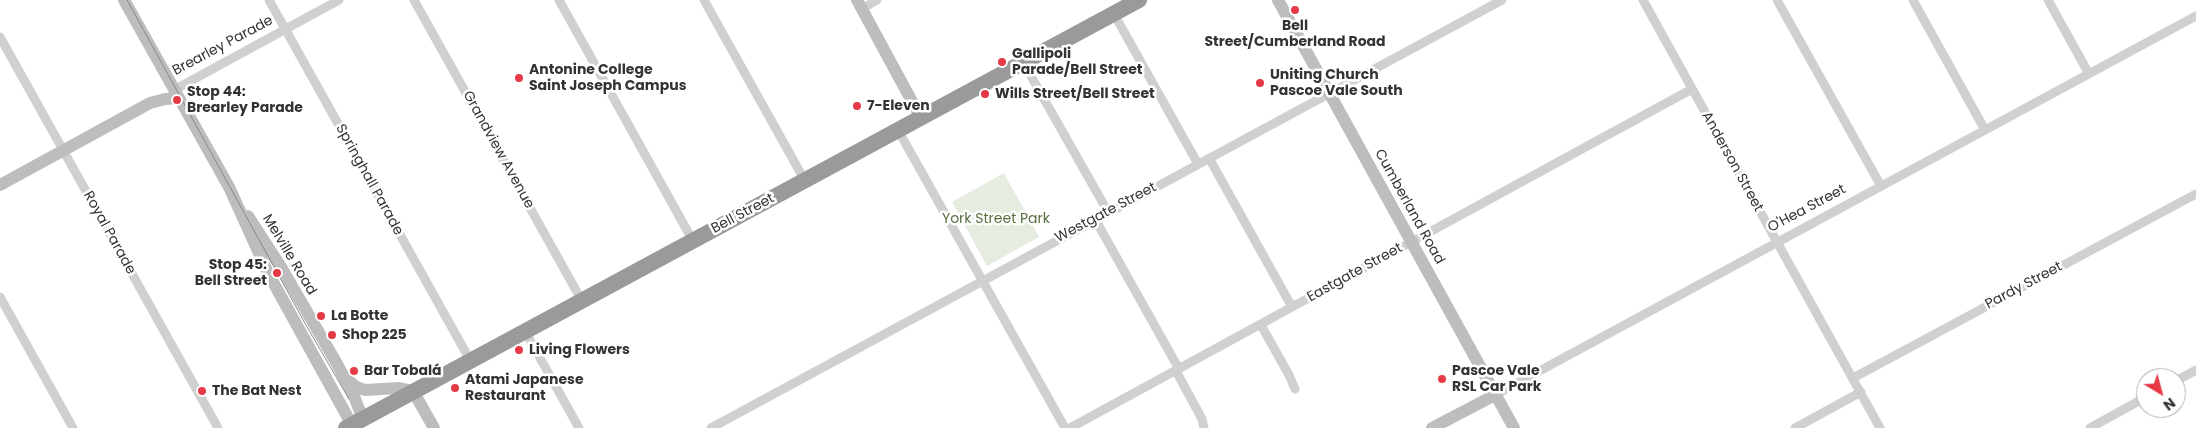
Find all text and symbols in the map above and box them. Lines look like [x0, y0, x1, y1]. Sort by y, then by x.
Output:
marker: Bell Street/Cumberland Road [1289, 4, 1301, 16]
street label: Brearley Parade [170, 12, 276, 80]
place label: Bell Street/Cumberland Road [1204, 18, 1386, 50]
place label: Gallipoli Parade/Bell Street [1012, 46, 1143, 78]
marker: Gallipoli Parade/Bell Street [996, 56, 1008, 68]
place label: Antonine College Saint Joseph Campus [529, 62, 686, 94]
place label: Uniting Church Pascoe Vale South [1270, 67, 1403, 100]
marker: Antonine College Saint Joseph Campus [513, 72, 525, 84]
marker: Uniting Church Pascoe Vale South [1254, 77, 1266, 89]
place label: Stop 44: Brearley Parade [187, 84, 303, 116]
place label: Wills Street/Bell Street [995, 86, 1155, 102]
street label: Grandview Avenue [459, 88, 537, 212]
marker: Wills Street/Bell Street [979, 88, 991, 100]
marker: Stop 44: Brearley Parade [171, 94, 183, 106]
place label: 7-Eleven [867, 98, 930, 114]
marker: 7-Eleven [851, 100, 863, 112]
street label: Anderson Street [1698, 109, 1766, 215]
street label: Springhall Parade [332, 122, 406, 238]
street label: Cumberland Road [1370, 147, 1448, 267]
street label: Westgate Street [1053, 179, 1159, 247]
street label: O'Hea Street [1765, 181, 1849, 237]
street label: Royal Parade [79, 189, 139, 277]
street label: Bell Street [709, 190, 777, 238]
park label: York Street Park [942, 211, 1050, 227]
street label: Melville Road [258, 212, 320, 298]
street label: Eastgate Street [1304, 240, 1406, 306]
place label: Stop 45: Bell Street [195, 257, 267, 290]
street label: Pardy Street [1983, 259, 2065, 313]
marker: Stop 45: Bell Street [271, 267, 283, 279]
place label: La Botte [331, 308, 388, 324]
marker: La Botte [315, 310, 327, 322]
place label: Shop 225 [342, 327, 407, 343]
marker: Shop 225 [326, 329, 338, 341]
place label: Living Flowers [529, 342, 630, 358]
marker: Living Flowers [513, 344, 525, 356]
place label: Bar Tobalá [364, 363, 442, 379]
place label: Pascoe Vale RSL Car Park [1452, 363, 1541, 396]
marker: Bar Tobalá [348, 365, 360, 377]
north arrow [2136, 368, 2186, 418]
place label: Atami Japanese Restaurant [465, 372, 584, 404]
marker: Pascoe Vale RSL Car Park [1436, 373, 1448, 385]
marker: Atami Japanese Restaurant [449, 382, 461, 394]
place label: The Bat Nest [212, 383, 301, 399]
marker: The Bat Nest [196, 385, 208, 397]
text: N [2159, 393, 2180, 415]

